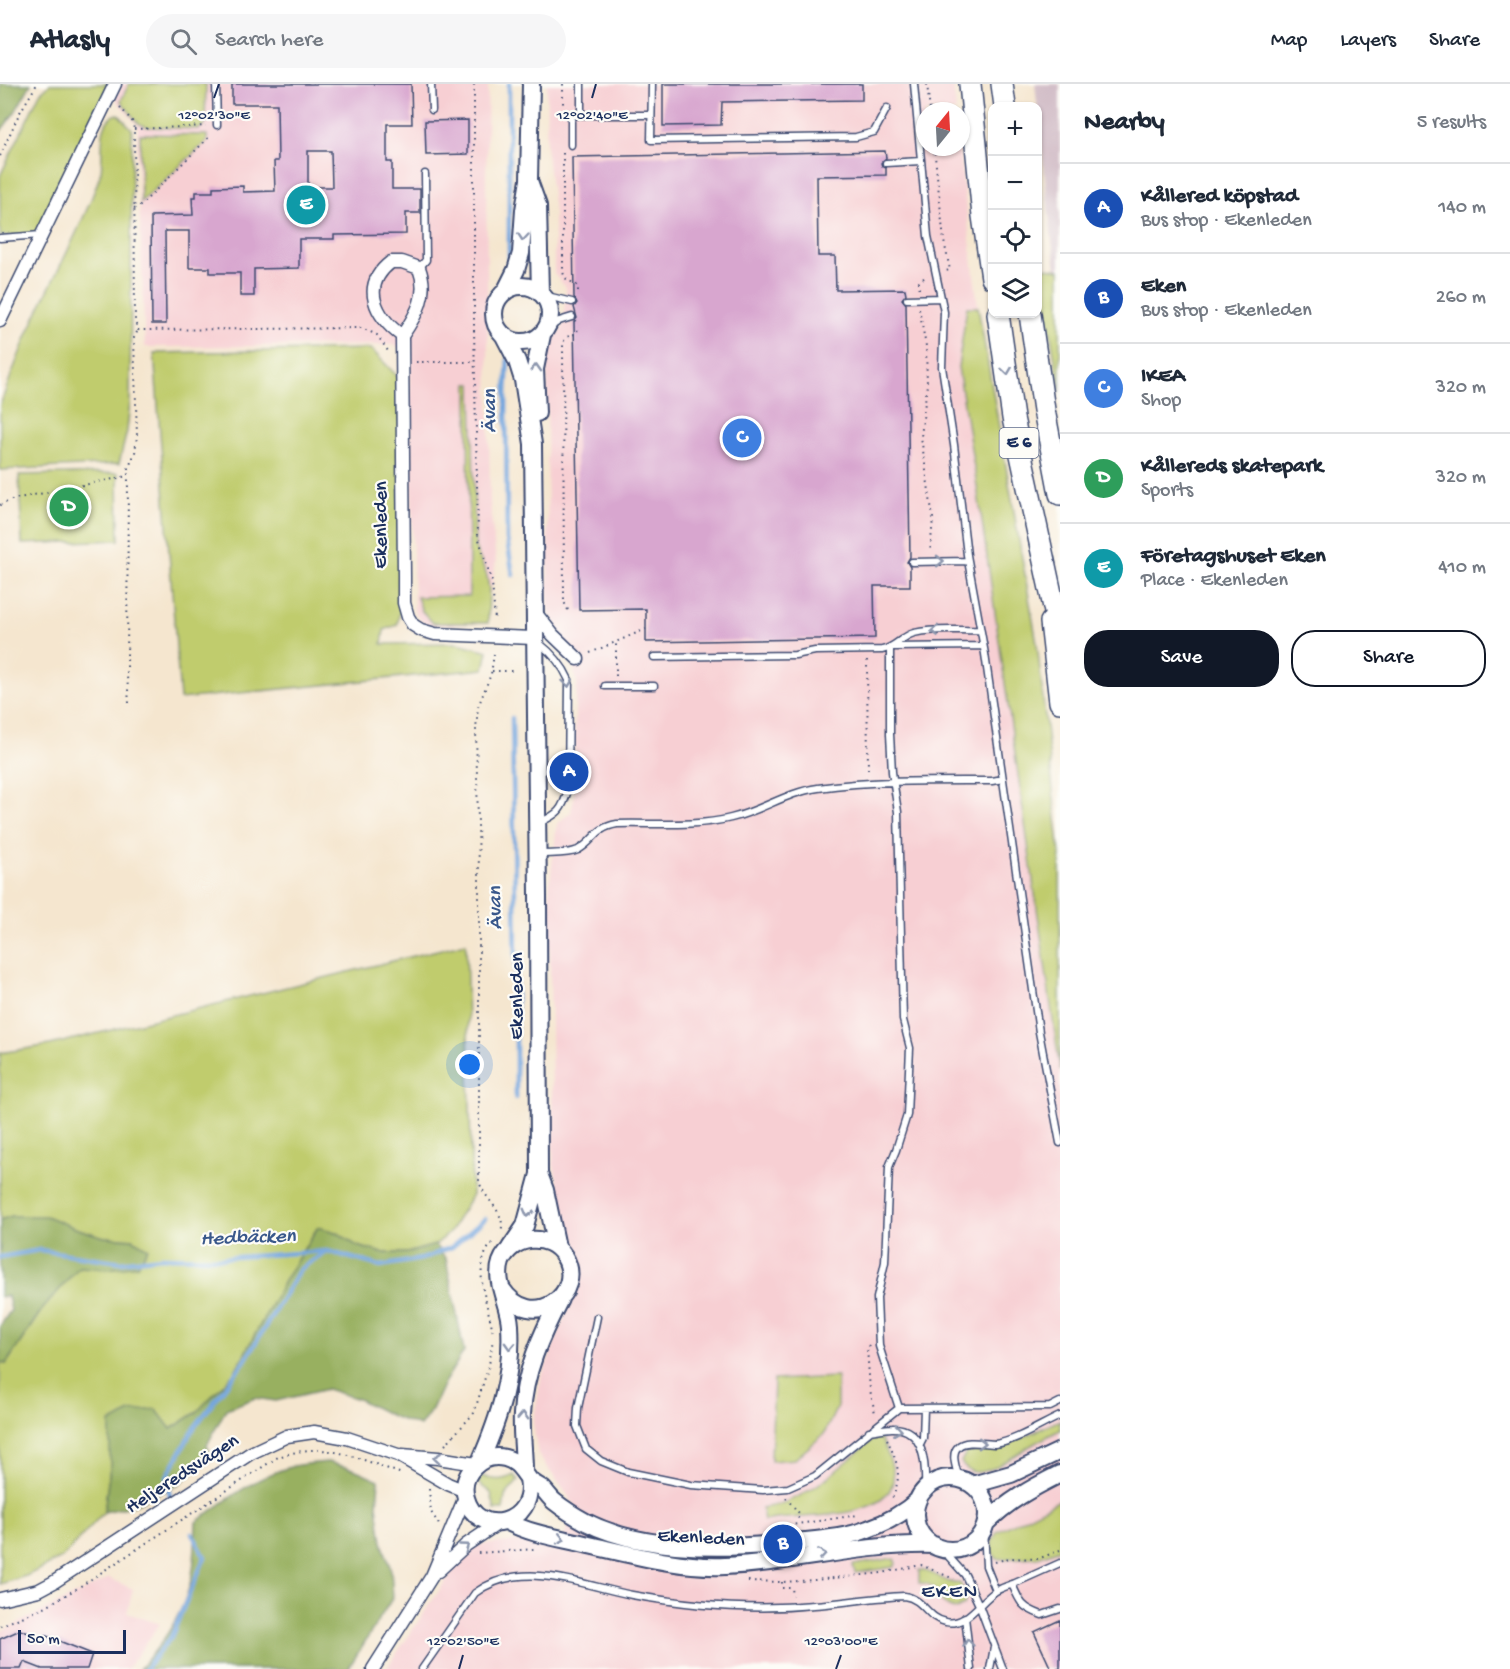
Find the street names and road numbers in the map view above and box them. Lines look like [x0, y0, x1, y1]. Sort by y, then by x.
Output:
road number: E 6 [1000, 428, 1038, 458]
street label: Ekenleden [371, 481, 394, 569]
street label: Ekenleden [507, 952, 530, 1040]
street label: Heljeredsvägen [122, 1430, 244, 1520]
street label: Ekenleden [657, 1525, 746, 1553]

